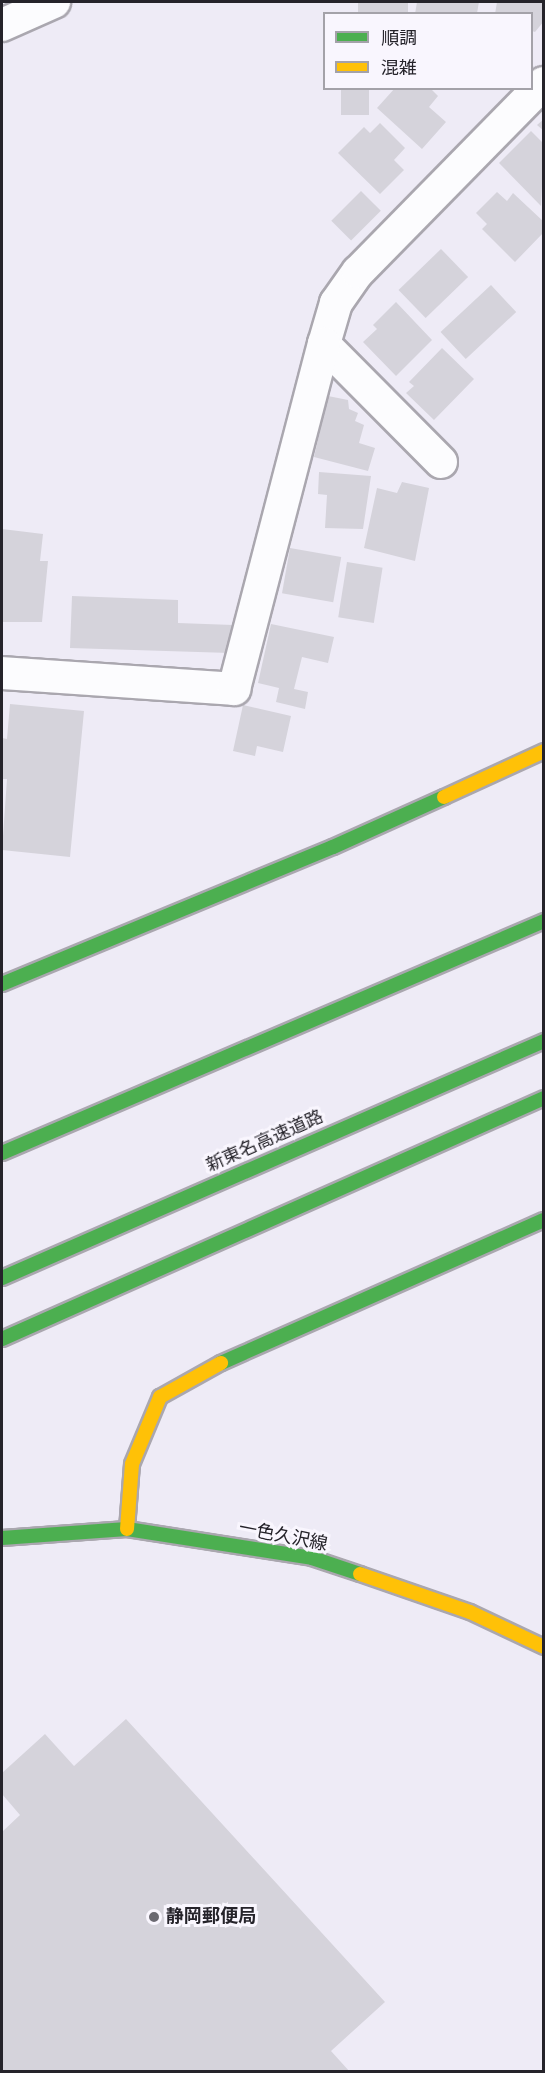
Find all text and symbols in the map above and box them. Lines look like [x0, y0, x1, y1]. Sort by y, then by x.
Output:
legend [323, 12, 533, 90]
text: 順調 [381, 26, 417, 51]
text: 混雑 [381, 56, 417, 81]
street label: 新東名高速道路 [203, 1107, 327, 1177]
street label: 一色久沢線 [237, 1518, 329, 1556]
place label: 静岡郵便局 [166, 1906, 256, 1928]
marker: 静岡郵便局 [147, 1910, 161, 1924]

